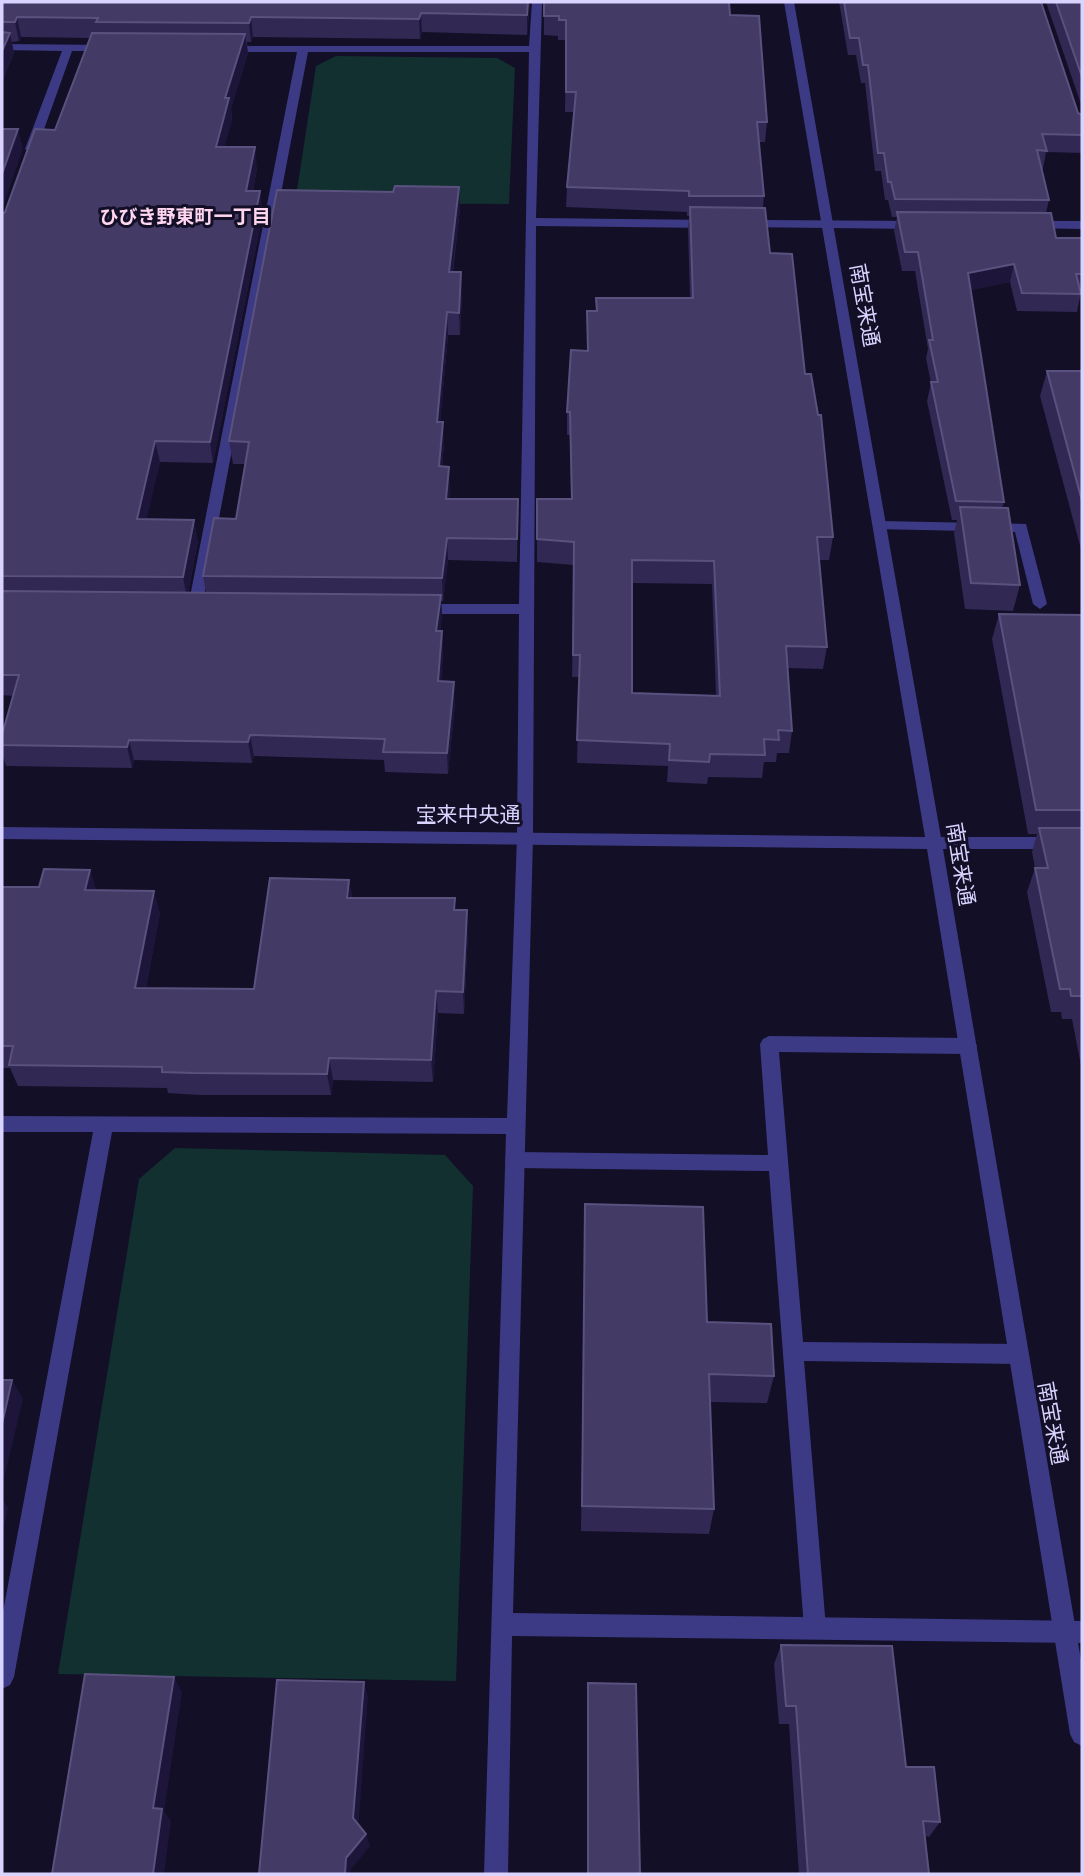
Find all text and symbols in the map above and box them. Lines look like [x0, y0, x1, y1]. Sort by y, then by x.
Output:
district label: ひびき野東町一丁目 [99, 203, 271, 229]
street label: 南宝来通 [843, 261, 887, 349]
street label: 宝来中央通 [416, 800, 521, 829]
street label: 南宝来通 [940, 820, 982, 908]
street label: 南宝来通 [1031, 1379, 1075, 1467]

